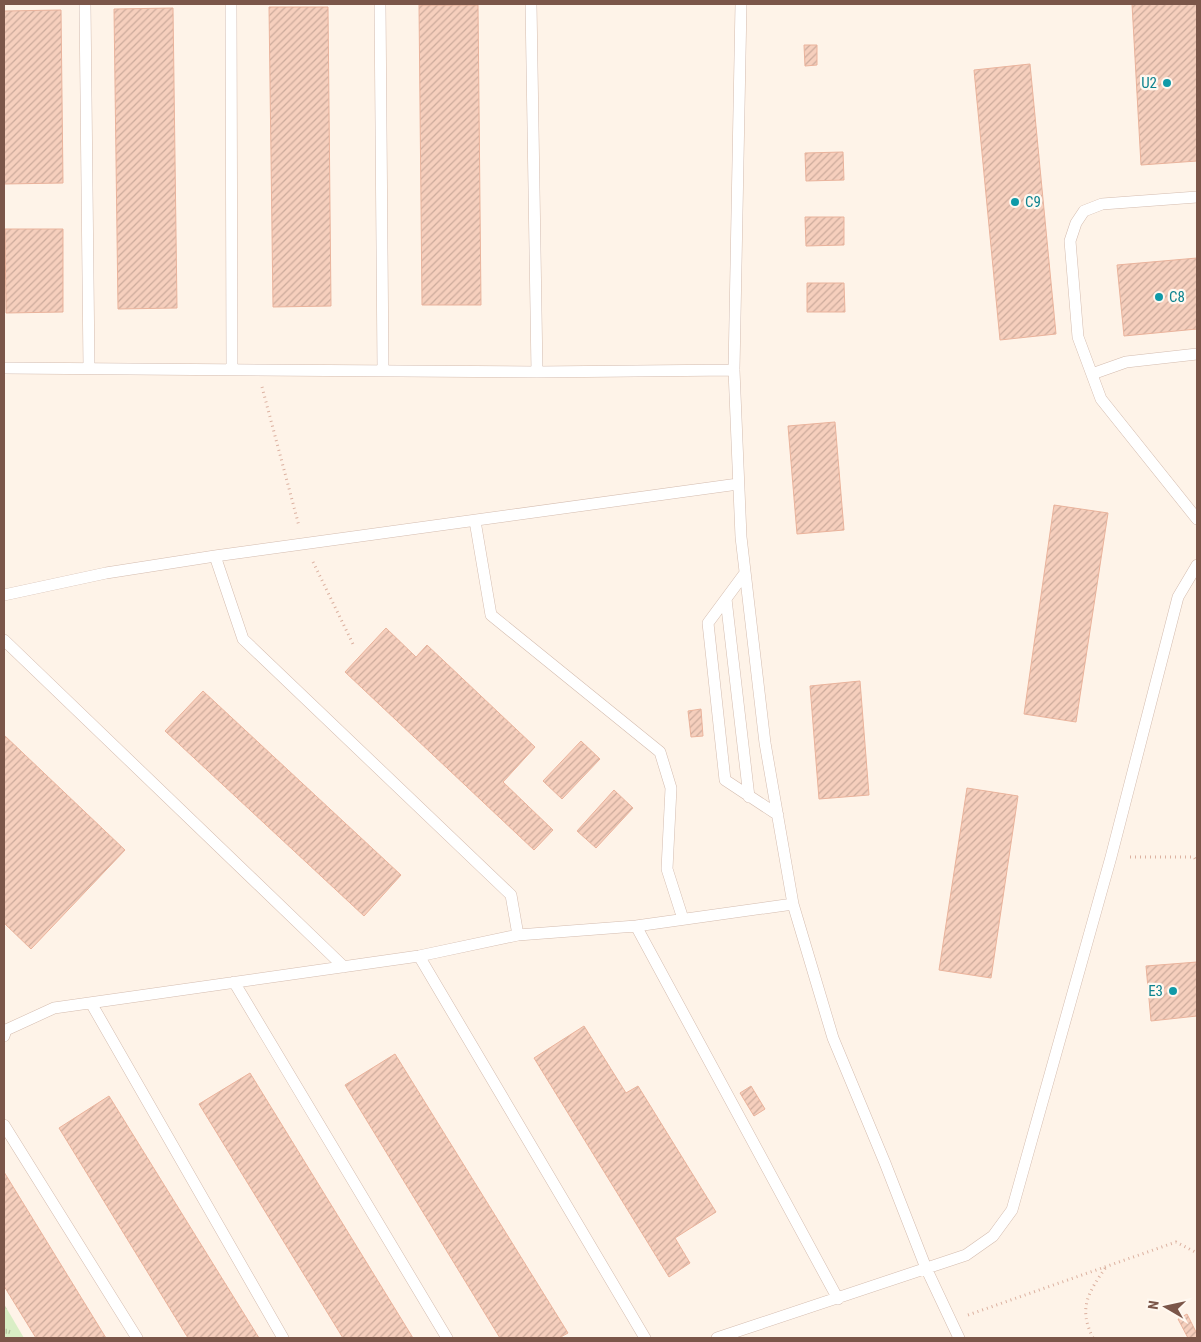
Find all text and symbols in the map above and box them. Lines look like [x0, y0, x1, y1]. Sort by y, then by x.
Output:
place label: U2 [1141, 74, 1157, 92]
marker: U2 [1161, 77, 1173, 89]
place label: C9 [1025, 193, 1041, 211]
marker: C9 [1009, 196, 1021, 208]
place label: C8 [1169, 288, 1185, 306]
marker: C8 [1153, 291, 1165, 303]
place label: E3 [1148, 982, 1163, 1000]
marker: E3 [1167, 985, 1179, 997]
north arrow [1141, 1282, 1191, 1332]
text: N [1145, 1299, 1162, 1310]

